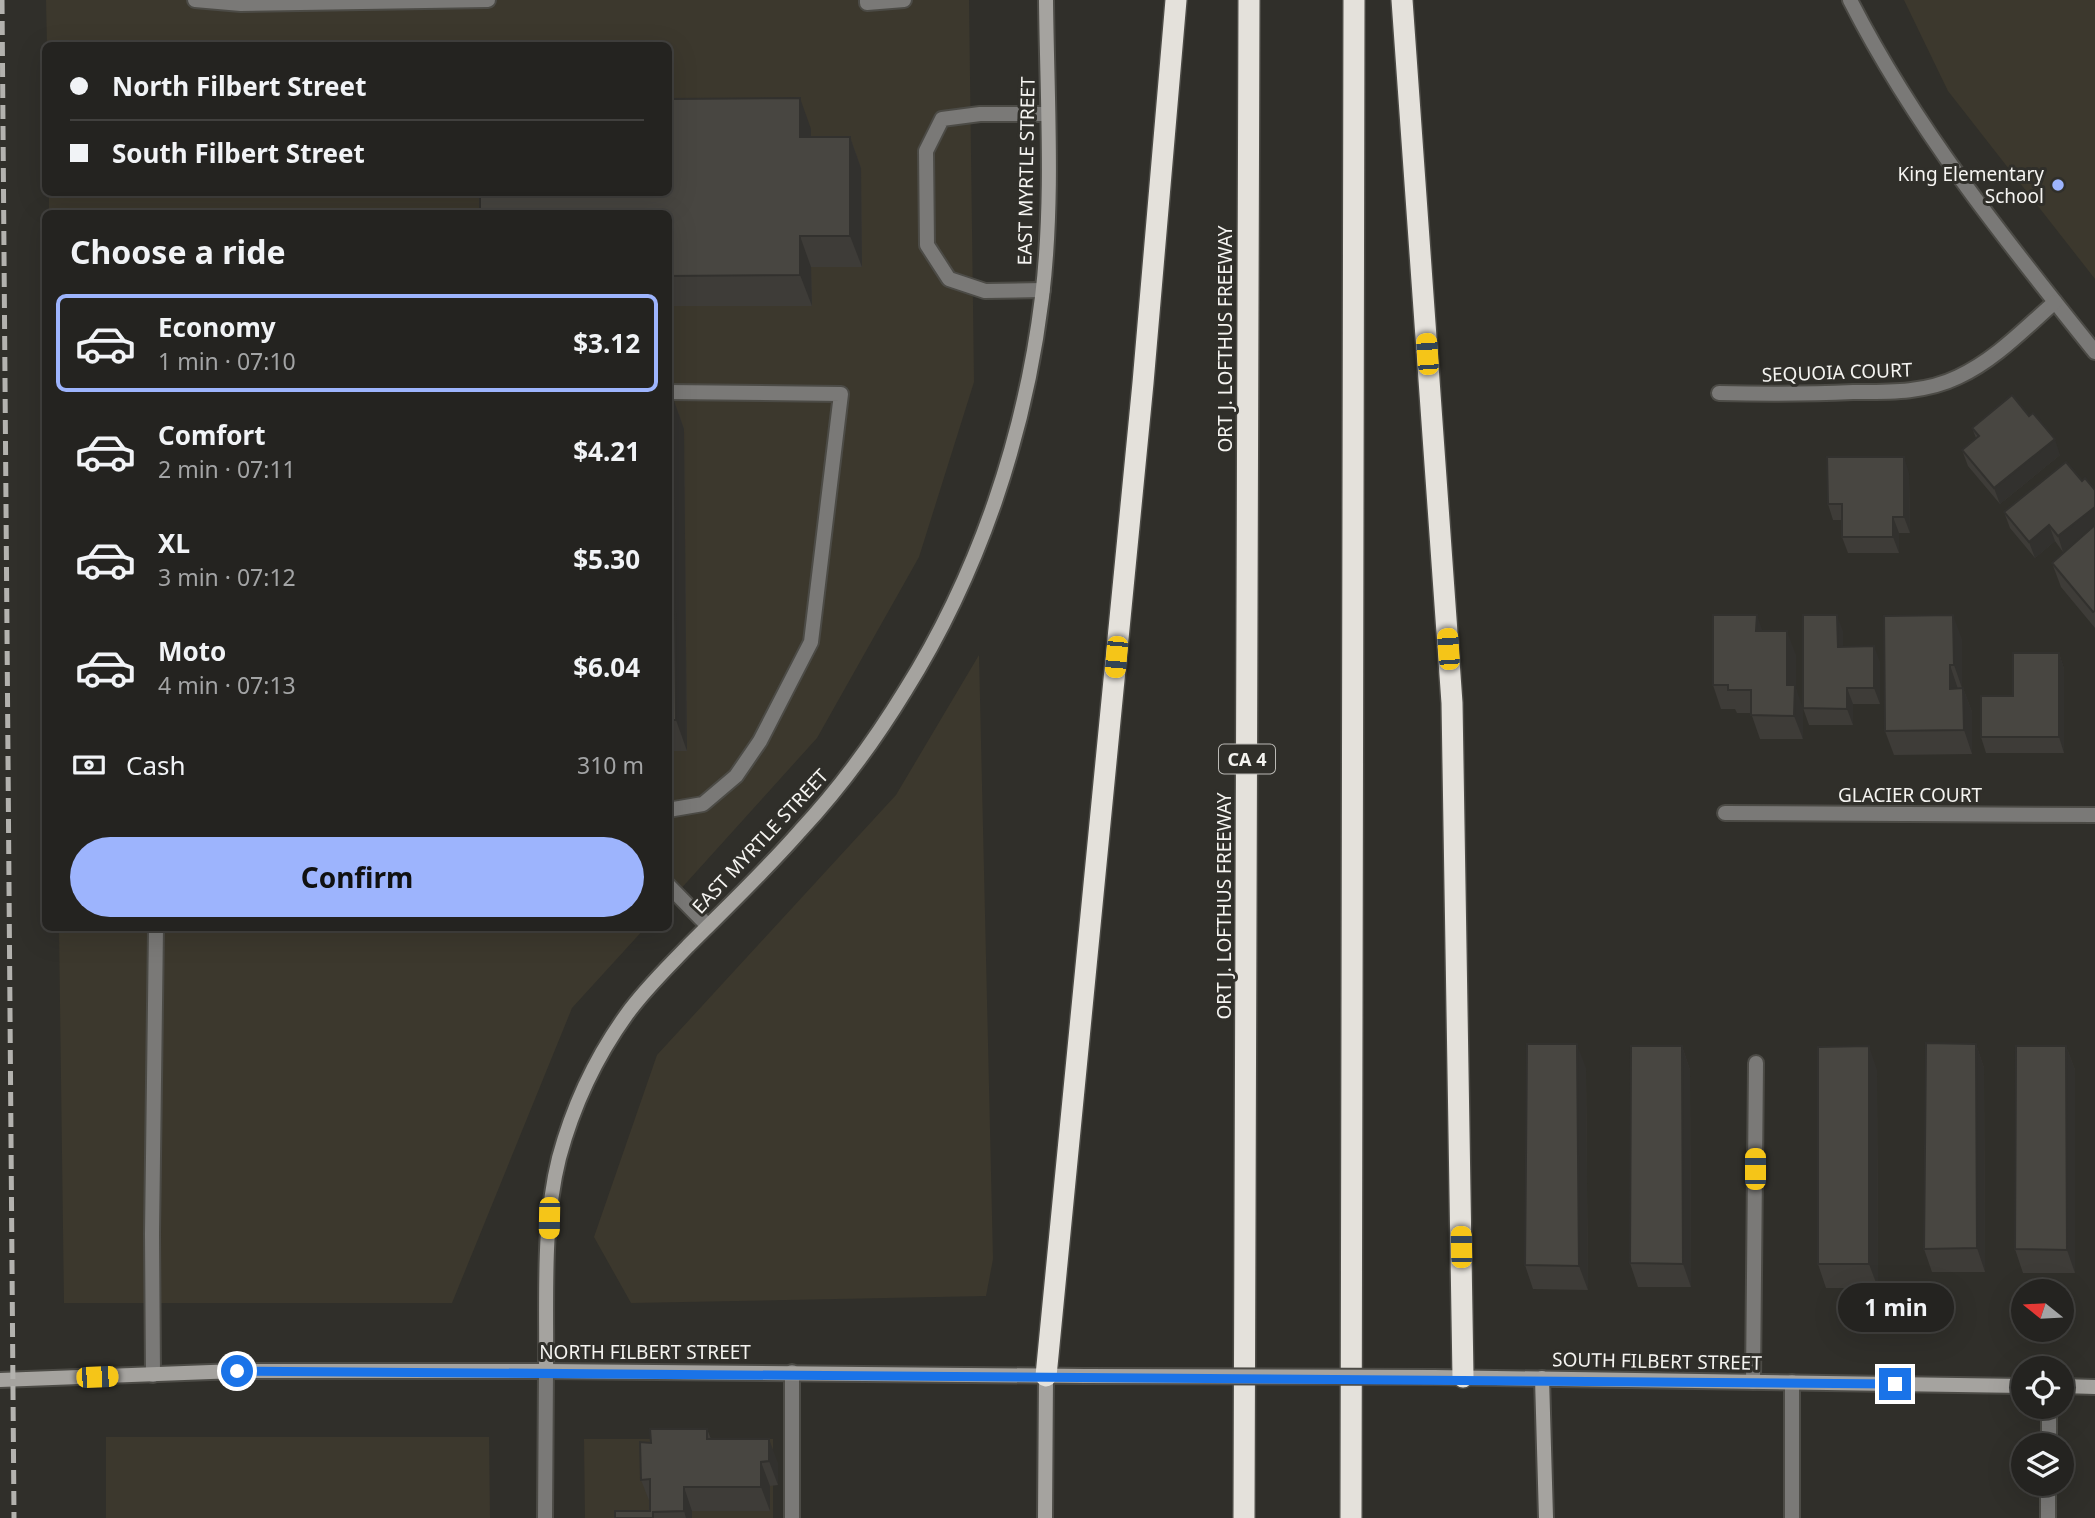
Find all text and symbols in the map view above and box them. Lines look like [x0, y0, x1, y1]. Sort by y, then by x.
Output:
text: North Filbert Street [112, 68, 366, 104]
street label: EAST MYRTLE STREET [1011, 76, 1041, 266]
text: South Filbert Street [112, 135, 365, 171]
place label: King Elementary School [1898, 161, 2044, 209]
marker: King Elementary School [2050, 177, 2066, 193]
street label: ORT J. LOFTHUS FREEWAY [1212, 225, 1238, 453]
text: Choose a ride [70, 230, 286, 273]
text: Economy [158, 309, 276, 345]
icon: car [74, 312, 137, 375]
text: $3.12 [573, 325, 640, 361]
car [1416, 332, 1439, 376]
text: 1 min · 07:10 [158, 345, 296, 377]
street label: SEQUOIA COURT [1761, 356, 1913, 388]
text: Comfort [158, 417, 266, 453]
icon: car [74, 420, 137, 483]
text: $4.21 [573, 433, 640, 469]
text: 2 min · 07:11 [158, 453, 296, 485]
text: XL [158, 525, 190, 561]
icon: car [74, 528, 137, 591]
text: $5.30 [573, 541, 640, 577]
text: 3 min · 07:12 [158, 561, 296, 593]
car [1437, 627, 1460, 671]
text: Moto [158, 633, 226, 669]
car [1104, 635, 1129, 679]
icon: car [74, 636, 137, 699]
text: $6.04 [573, 649, 640, 685]
text: 4 min · 07:13 [158, 669, 296, 701]
road number: CA 4 [1219, 744, 1275, 774]
icon: cash [70, 746, 108, 784]
text: Cash [126, 747, 186, 783]
text: 310 m [577, 749, 644, 781]
street label: EAST MYRTLE STREET [686, 763, 834, 919]
street label: GLACIER COURT [1838, 782, 1982, 808]
street label: ORT J. LOFTHUS FREEWAY [1211, 792, 1237, 1020]
button: Confirm [70, 837, 644, 917]
car [1745, 1148, 1766, 1190]
car [539, 1197, 560, 1239]
car [1451, 1226, 1472, 1268]
north arrow [2011, 1279, 2074, 1342]
map controls [2011, 1279, 2074, 1496]
callout: 1 min [1837, 1282, 1953, 1332]
text: 1 min [1864, 1291, 1928, 1323]
street label: NORTH FILBERT STREET [539, 1339, 751, 1365]
street label: SOUTH FILBERT STREET [1552, 1346, 1763, 1376]
route start [221, 1355, 253, 1387]
button: locate [2011, 1356, 2074, 1419]
car [76, 1366, 119, 1388]
route end [1879, 1368, 1911, 1400]
button: layers [2011, 1433, 2074, 1496]

